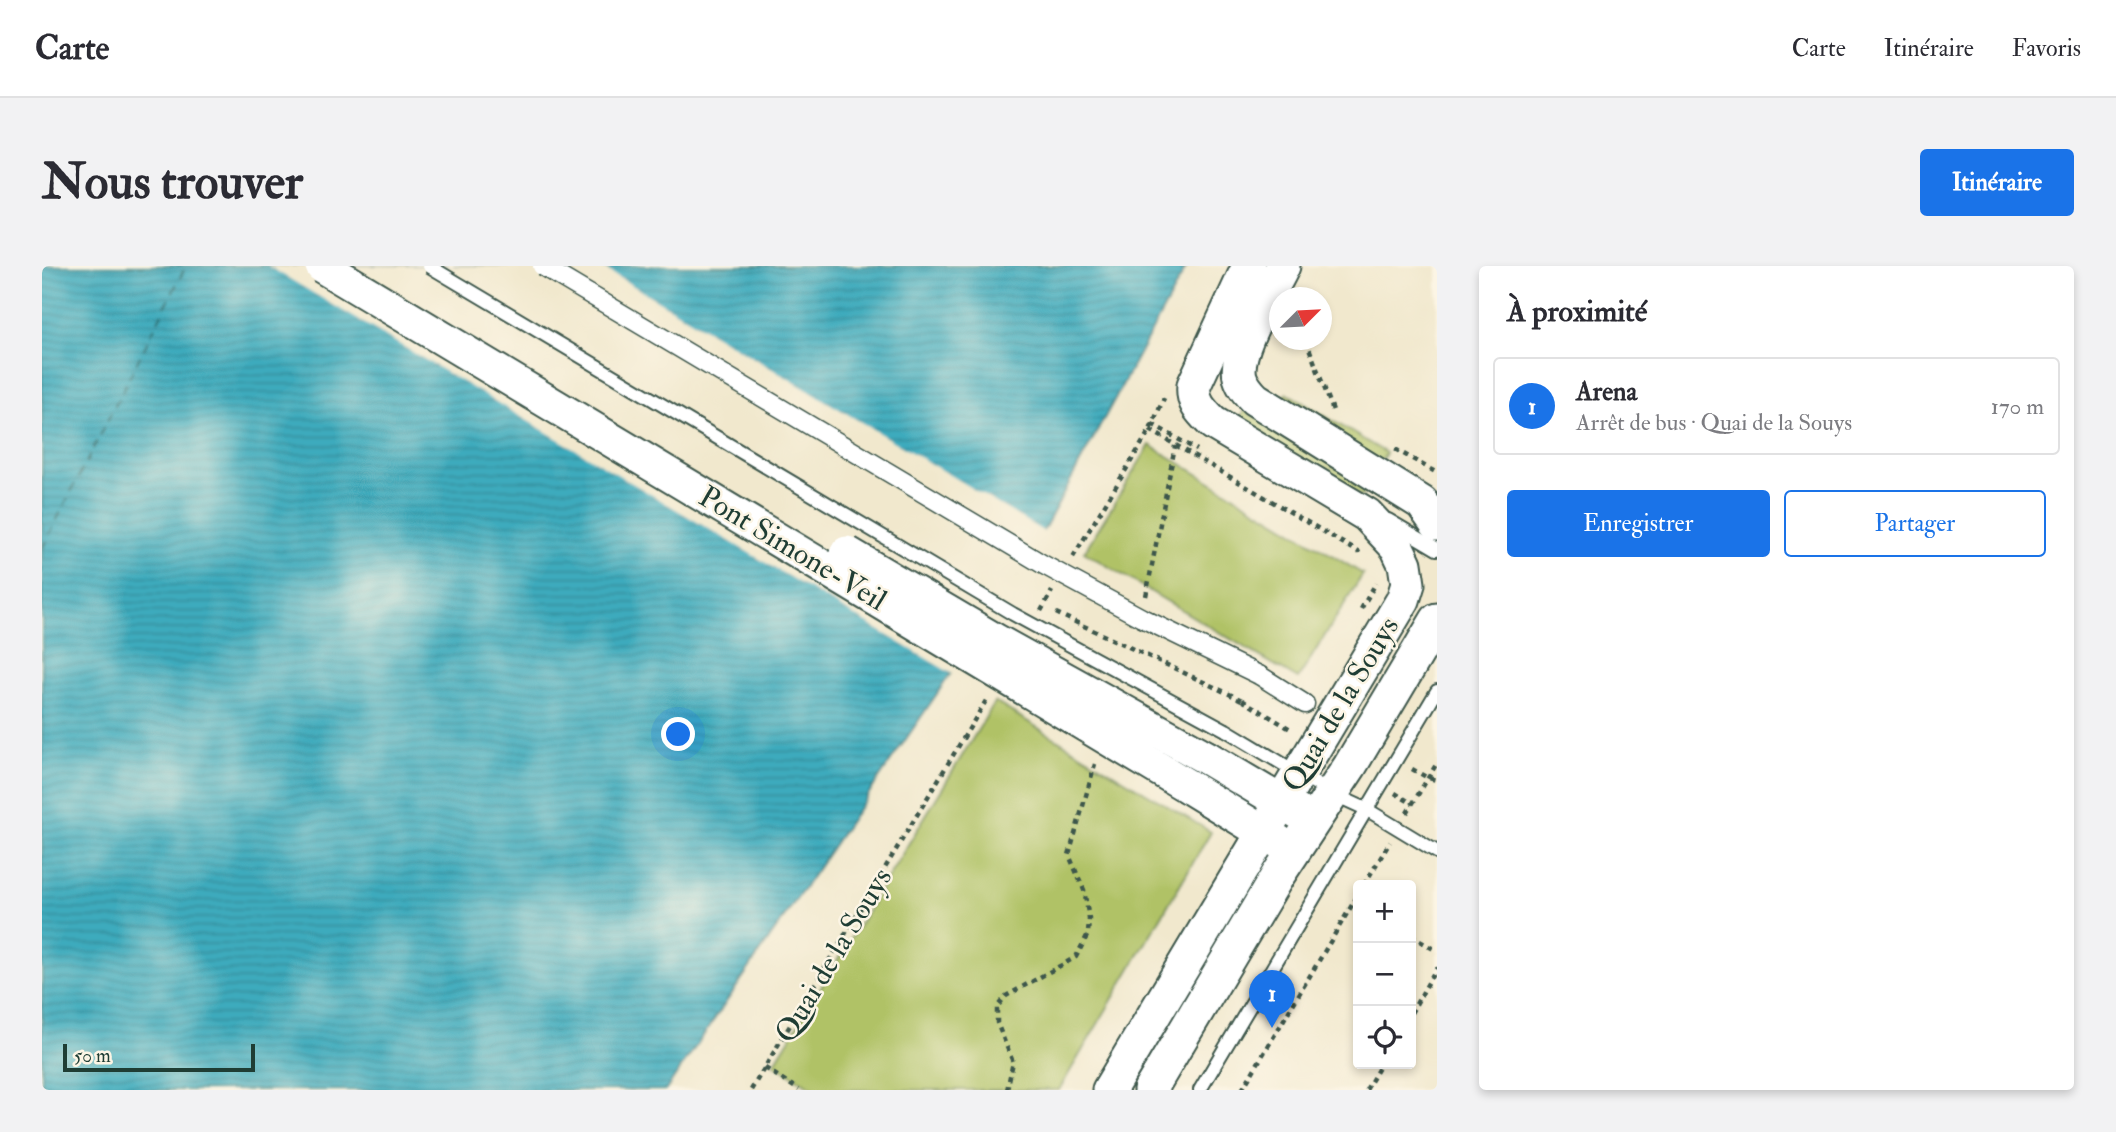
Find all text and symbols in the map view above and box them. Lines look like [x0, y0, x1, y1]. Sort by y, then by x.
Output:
text: Carte [35, 28, 109, 69]
text: Carte [1792, 33, 1846, 64]
text: Itinéraire [1884, 33, 1974, 64]
text: Favoris [2012, 33, 2081, 64]
button: Itinéraire [1920, 149, 2074, 216]
text: Nous trouver [42, 152, 303, 213]
north arrow [1269, 287, 1332, 350]
text: À proximité [1507, 293, 1647, 330]
text: Arena [1576, 376, 1637, 408]
text: 1 [1528, 392, 1536, 421]
text: 170 m [1991, 392, 2044, 421]
text: Arrêt de bus · Quai de la Souys [1576, 408, 1852, 437]
street label: Pont Simone-Veil [692, 478, 894, 619]
button: Enregistrer [1507, 490, 1770, 557]
button: Partager [1784, 490, 2046, 557]
street label: Quai de la Souys [1274, 610, 1407, 798]
your location [661, 717, 695, 751]
street label: Quai de la Souys [767, 861, 900, 1049]
map controls [1353, 880, 1416, 1069]
button: + [1353, 880, 1416, 943]
button: − [1353, 943, 1416, 1006]
pin: 1 [1249, 970, 1295, 1028]
button: locate [1353, 1006, 1416, 1069]
scale bar [63, 1041, 256, 1073]
text: 50 m [74, 1044, 111, 1068]

